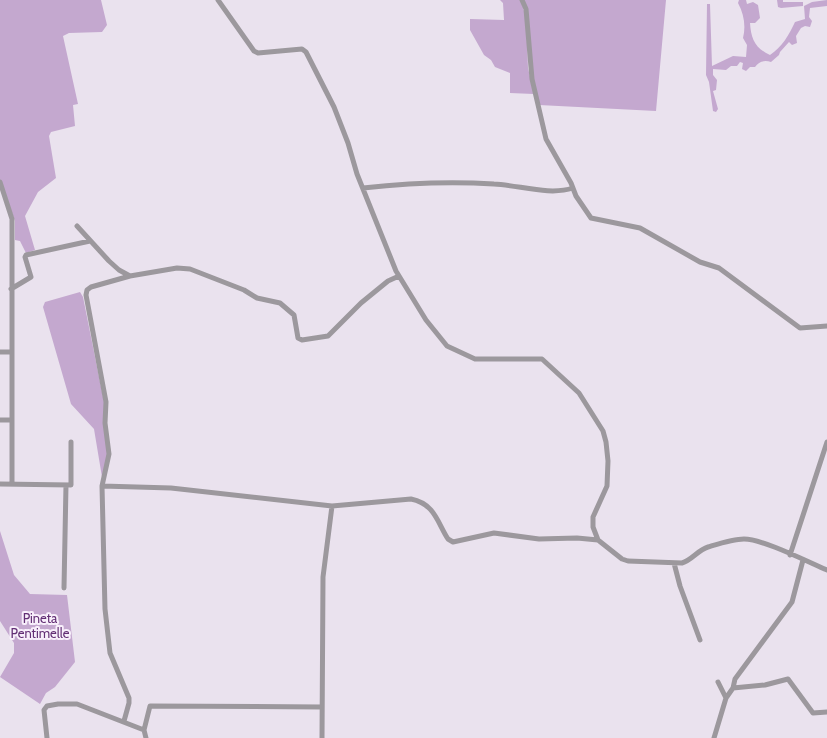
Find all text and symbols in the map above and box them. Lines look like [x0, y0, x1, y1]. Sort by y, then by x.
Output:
park label: Pineta Pentimelle [10, 610, 70, 641]

